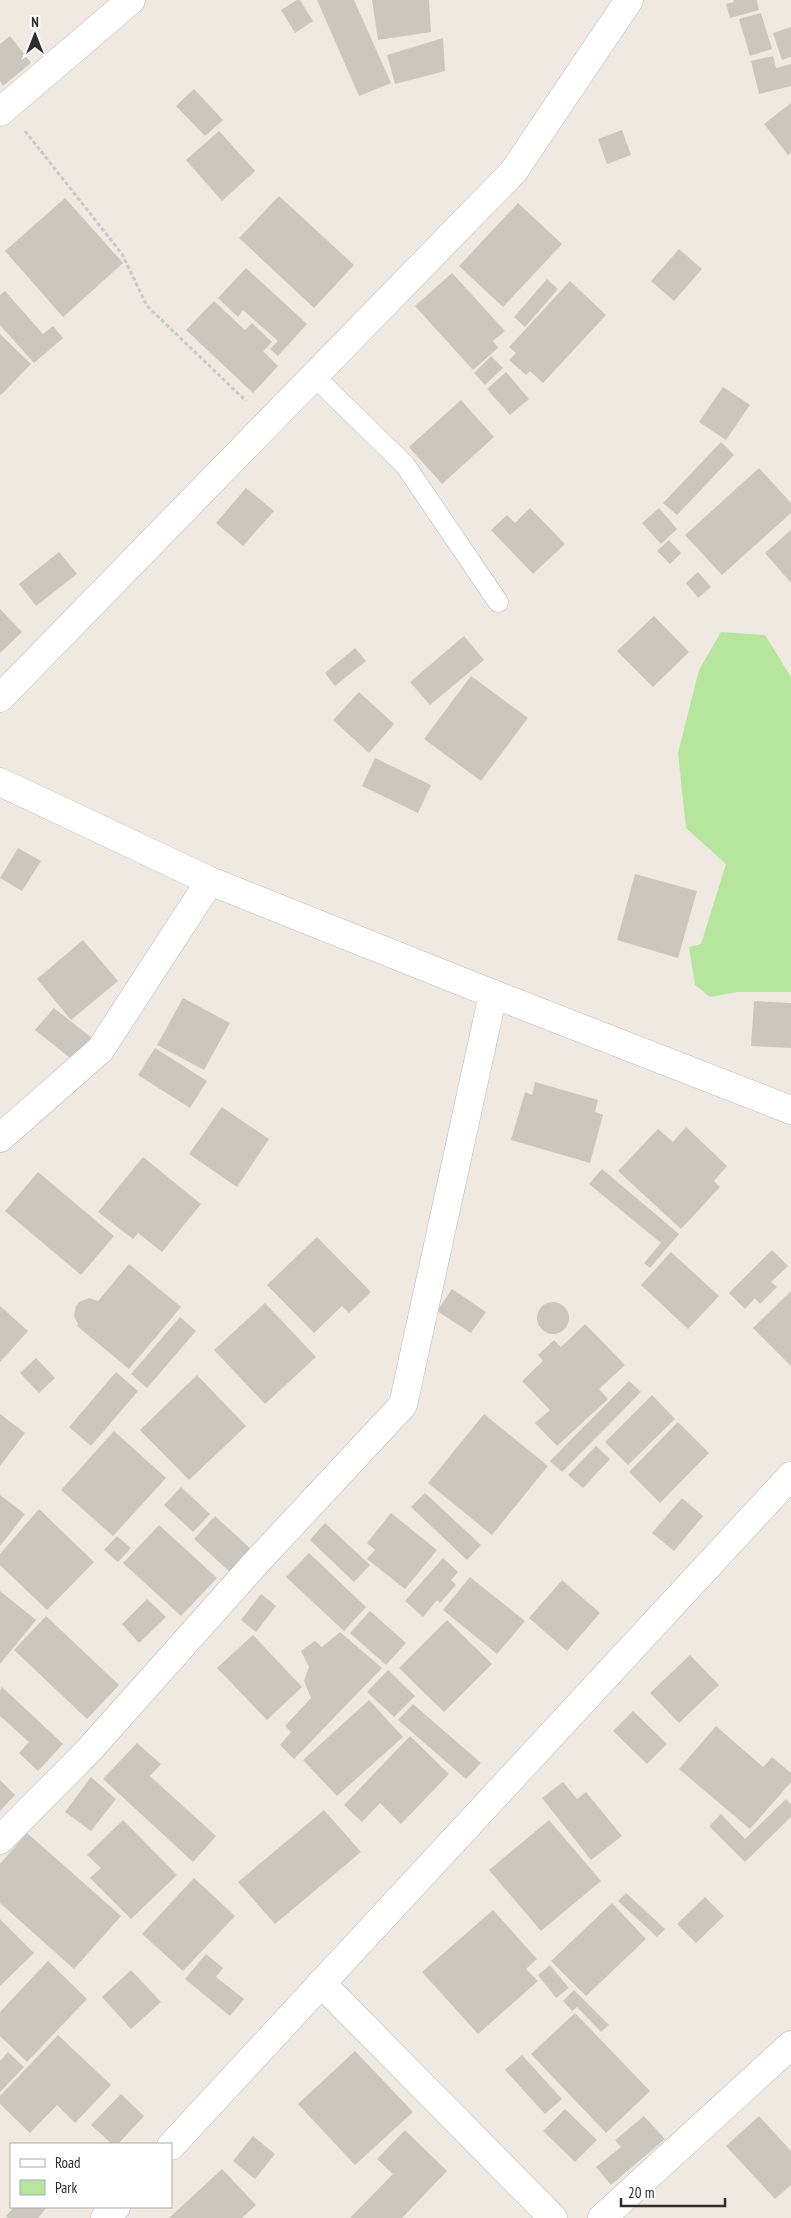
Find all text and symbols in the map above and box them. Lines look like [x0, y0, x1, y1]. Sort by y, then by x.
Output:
north arrow [10, 10, 60, 60]
text: N [31, 13, 39, 31]
legend [10, 2143, 172, 2208]
text: Road [55, 2153, 81, 2172]
scale bar [621, 2176, 725, 2208]
text: Park [55, 2178, 77, 2197]
text: 20 m [628, 2183, 654, 2202]

